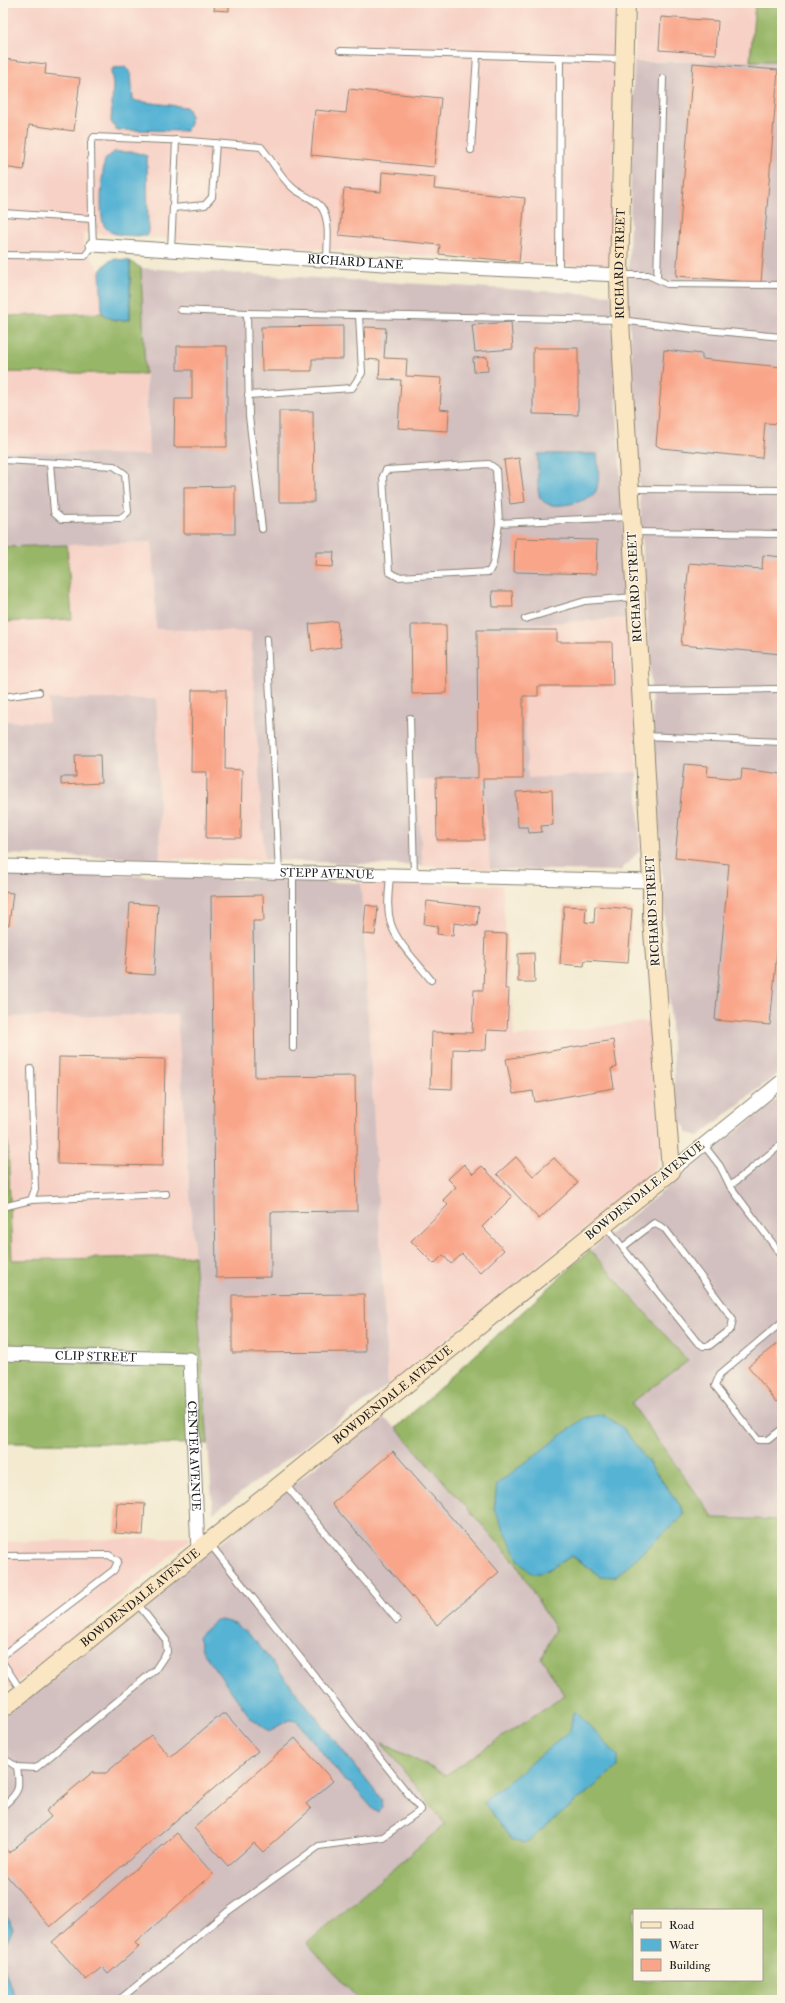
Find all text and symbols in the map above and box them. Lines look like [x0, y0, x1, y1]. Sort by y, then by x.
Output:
street label: RICHARD STREET [611, 208, 628, 319]
street label: RICHARD LANE [307, 252, 404, 272]
street label: RICHARD STREET [625, 531, 645, 643]
street label: RICHARD STREET [643, 855, 663, 967]
street label: STEPP AVENUE [280, 865, 375, 882]
street label: BOWDENDALE AVENUE [582, 1138, 708, 1244]
street label: BOWDENDALE AVENUE [330, 1342, 456, 1447]
street label: CLIP STREET [55, 1348, 137, 1365]
street label: CENTER AVENUE [184, 1400, 204, 1512]
street label: BOWDENDALE AVENUE [77, 1545, 203, 1650]
legend [633, 1909, 763, 1981]
text: Road [669, 1918, 694, 1933]
text: Water [668, 1938, 699, 1953]
text: Building [669, 1958, 712, 1973]

